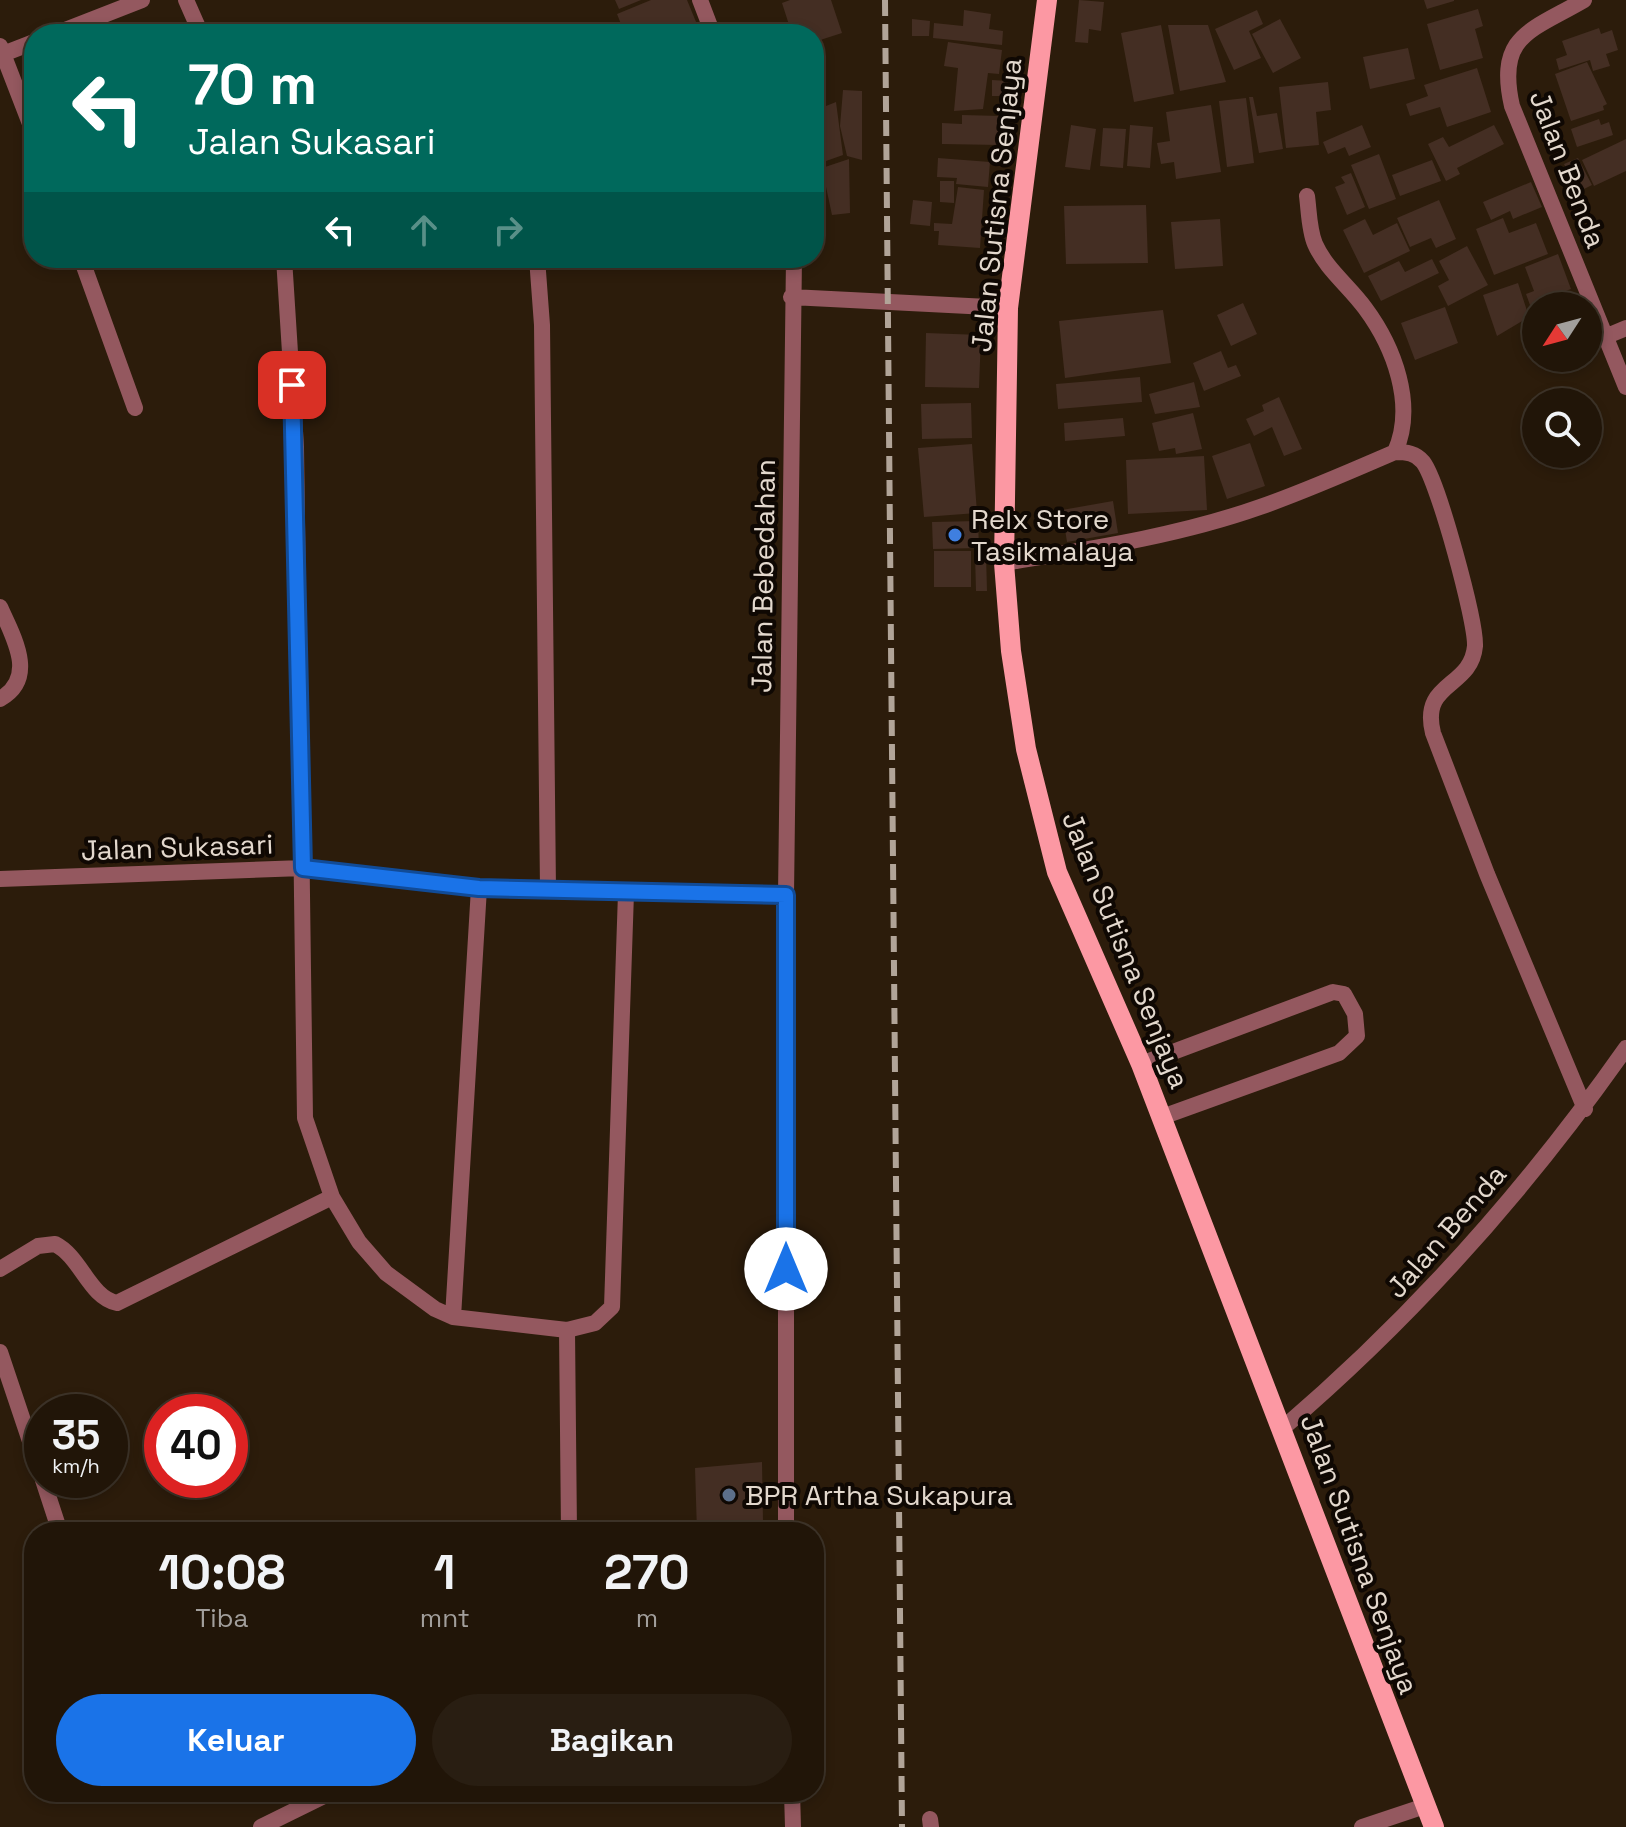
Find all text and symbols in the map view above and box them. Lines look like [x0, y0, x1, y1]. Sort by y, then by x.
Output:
text: 70 m [188, 49, 317, 120]
icon: left [56, 56, 160, 160]
street label: Jalan Sutisna Senjaya [963, 56, 1029, 354]
street label: Jalan Benda [1521, 85, 1615, 253]
text: Jalan Sukasari [188, 119, 436, 165]
icon: left [318, 208, 362, 252]
icon: ahead [402, 208, 446, 252]
icon: right [486, 208, 530, 252]
north arrow [1522, 292, 1602, 372]
map controls [1522, 292, 1602, 468]
pin [258, 351, 326, 419]
icon: arrive [270, 363, 314, 407]
button: search [1522, 388, 1602, 468]
street label: Jalan Bebedahan [743, 459, 783, 693]
place label: Relx Store Tasikmalaya [971, 501, 1134, 569]
marker: Relx Store Tasikmalaya [946, 526, 964, 544]
street label: Jalan Sutisna Senjaya [1054, 806, 1198, 1094]
street label: Jalan Sukasari [80, 826, 274, 868]
street label: Jalan Benda [1378, 1157, 1514, 1305]
position arrow [744, 1227, 828, 1311]
speed limit sign: 40 [144, 1394, 248, 1498]
street label: Jalan Sutisna Senjaya [1293, 1409, 1427, 1699]
text: 35 [52, 1410, 100, 1461]
text: km/h [52, 1453, 100, 1479]
place label: BPR Artha Sukapura [745, 1477, 1013, 1513]
marker: BPR Artha Sukapura [720, 1486, 738, 1504]
text: 10:08 [158, 1542, 285, 1603]
text: 1 [434, 1542, 456, 1603]
text: 270 [604, 1542, 690, 1603]
text: Tiba [195, 1601, 248, 1635]
text: mnt [420, 1601, 470, 1635]
text: m [636, 1601, 658, 1635]
button: Keluar [56, 1694, 416, 1786]
button: Bagikan [432, 1694, 792, 1786]

